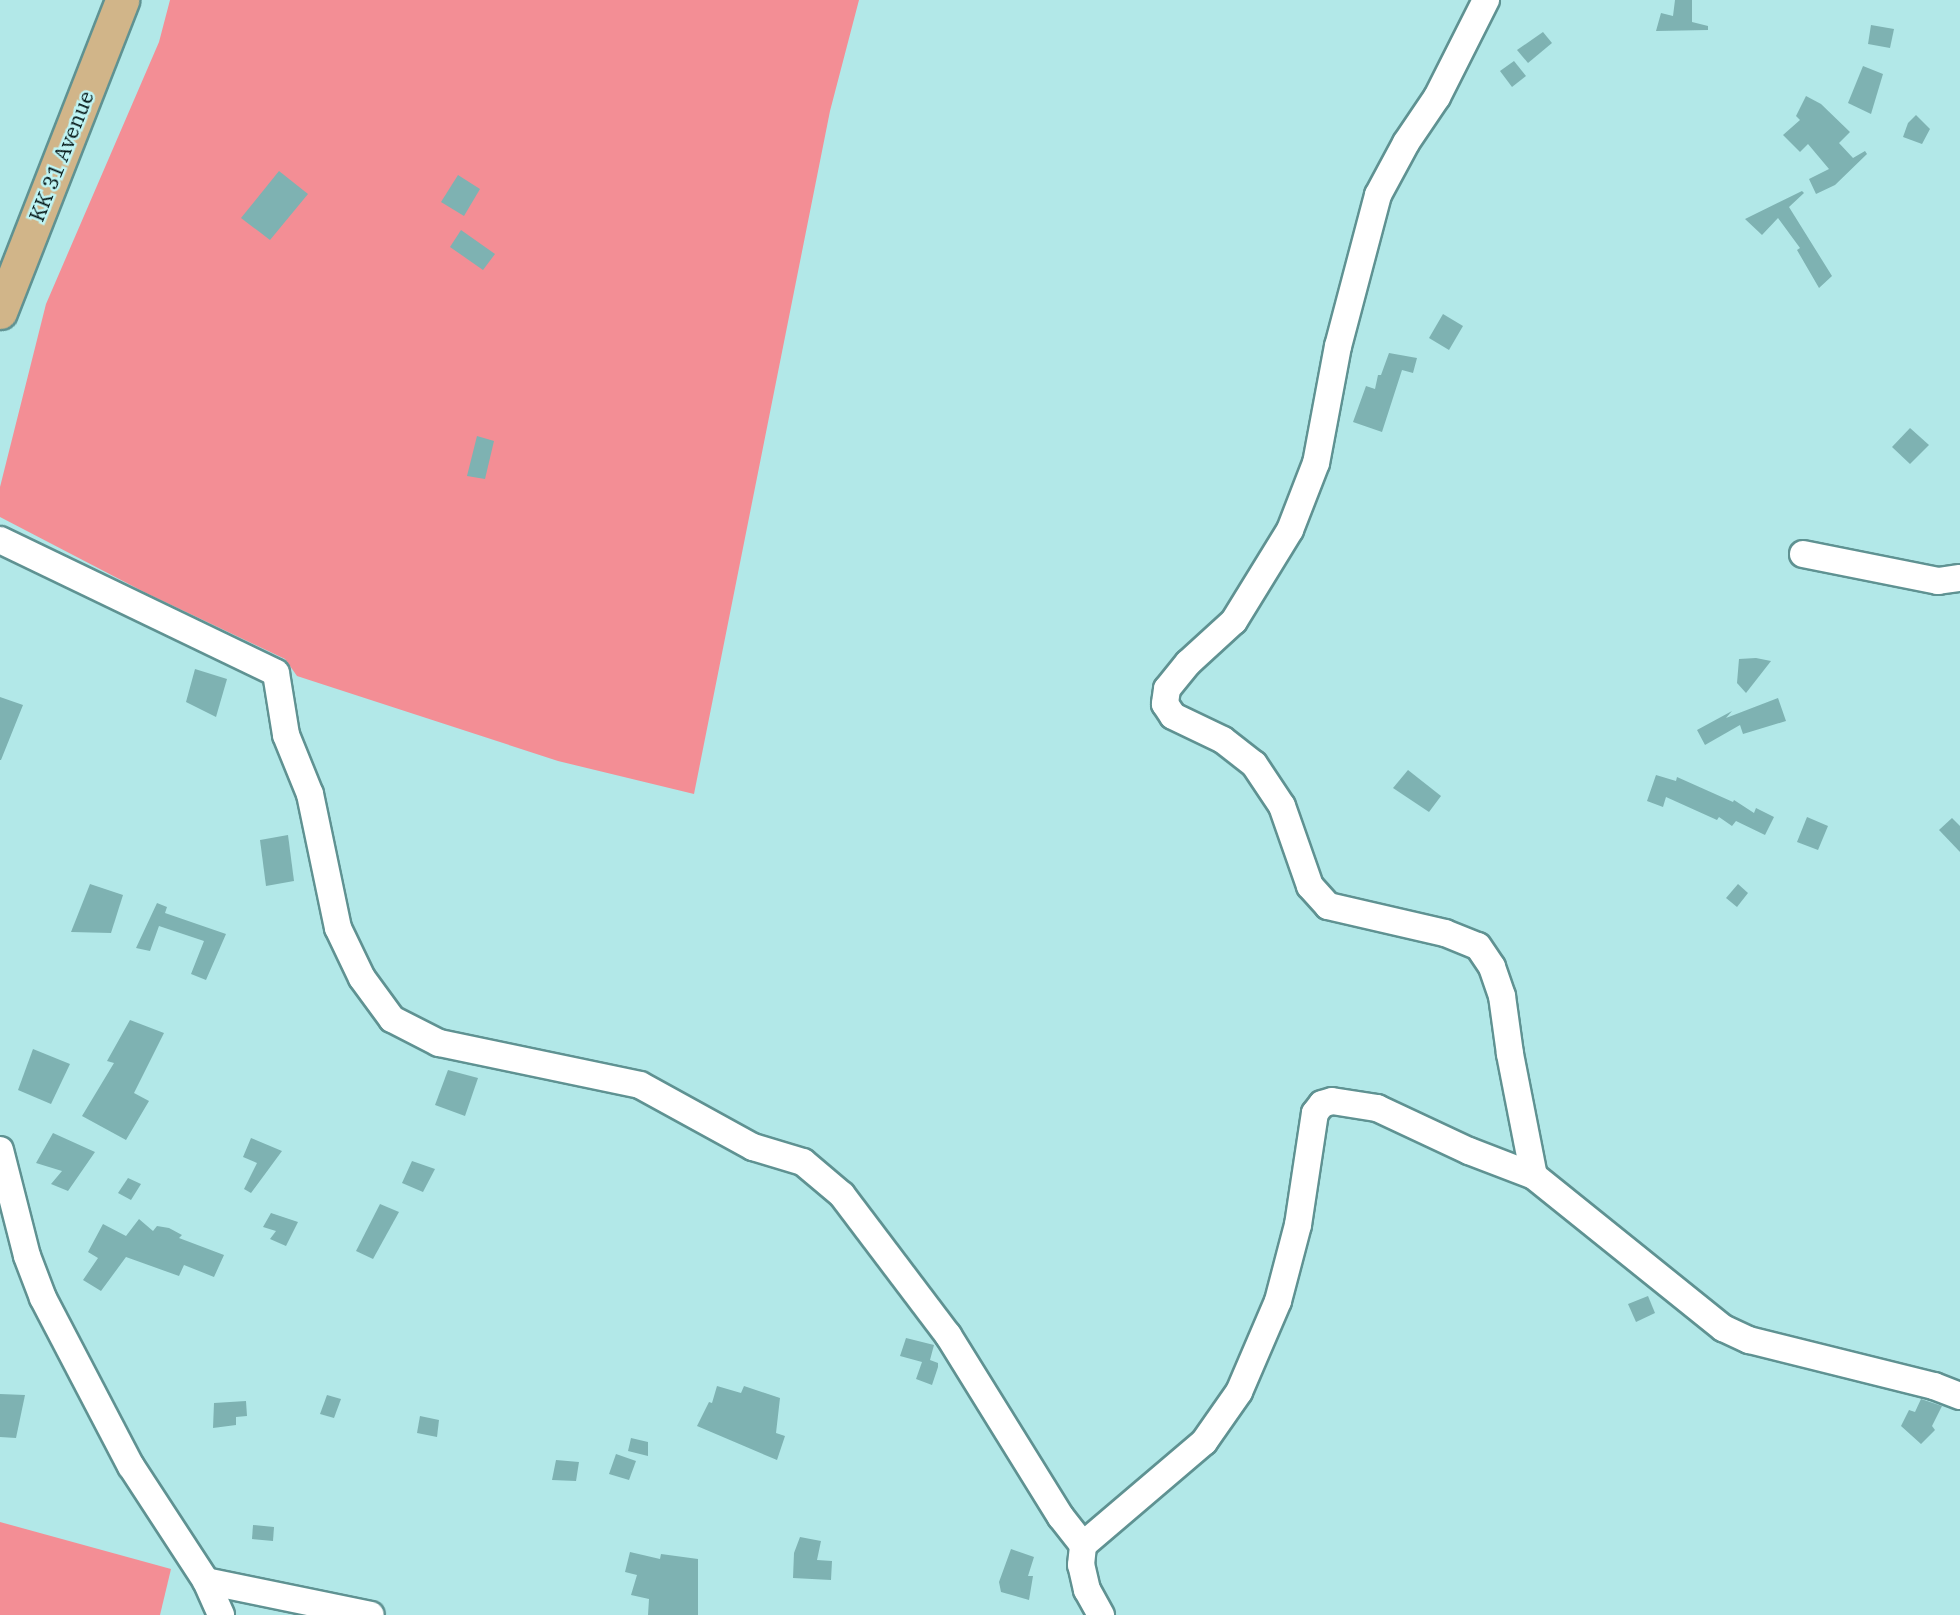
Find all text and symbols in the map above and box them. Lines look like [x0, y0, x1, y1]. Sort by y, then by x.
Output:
street label: KK 31 Avenue [23, 87, 99, 225]

